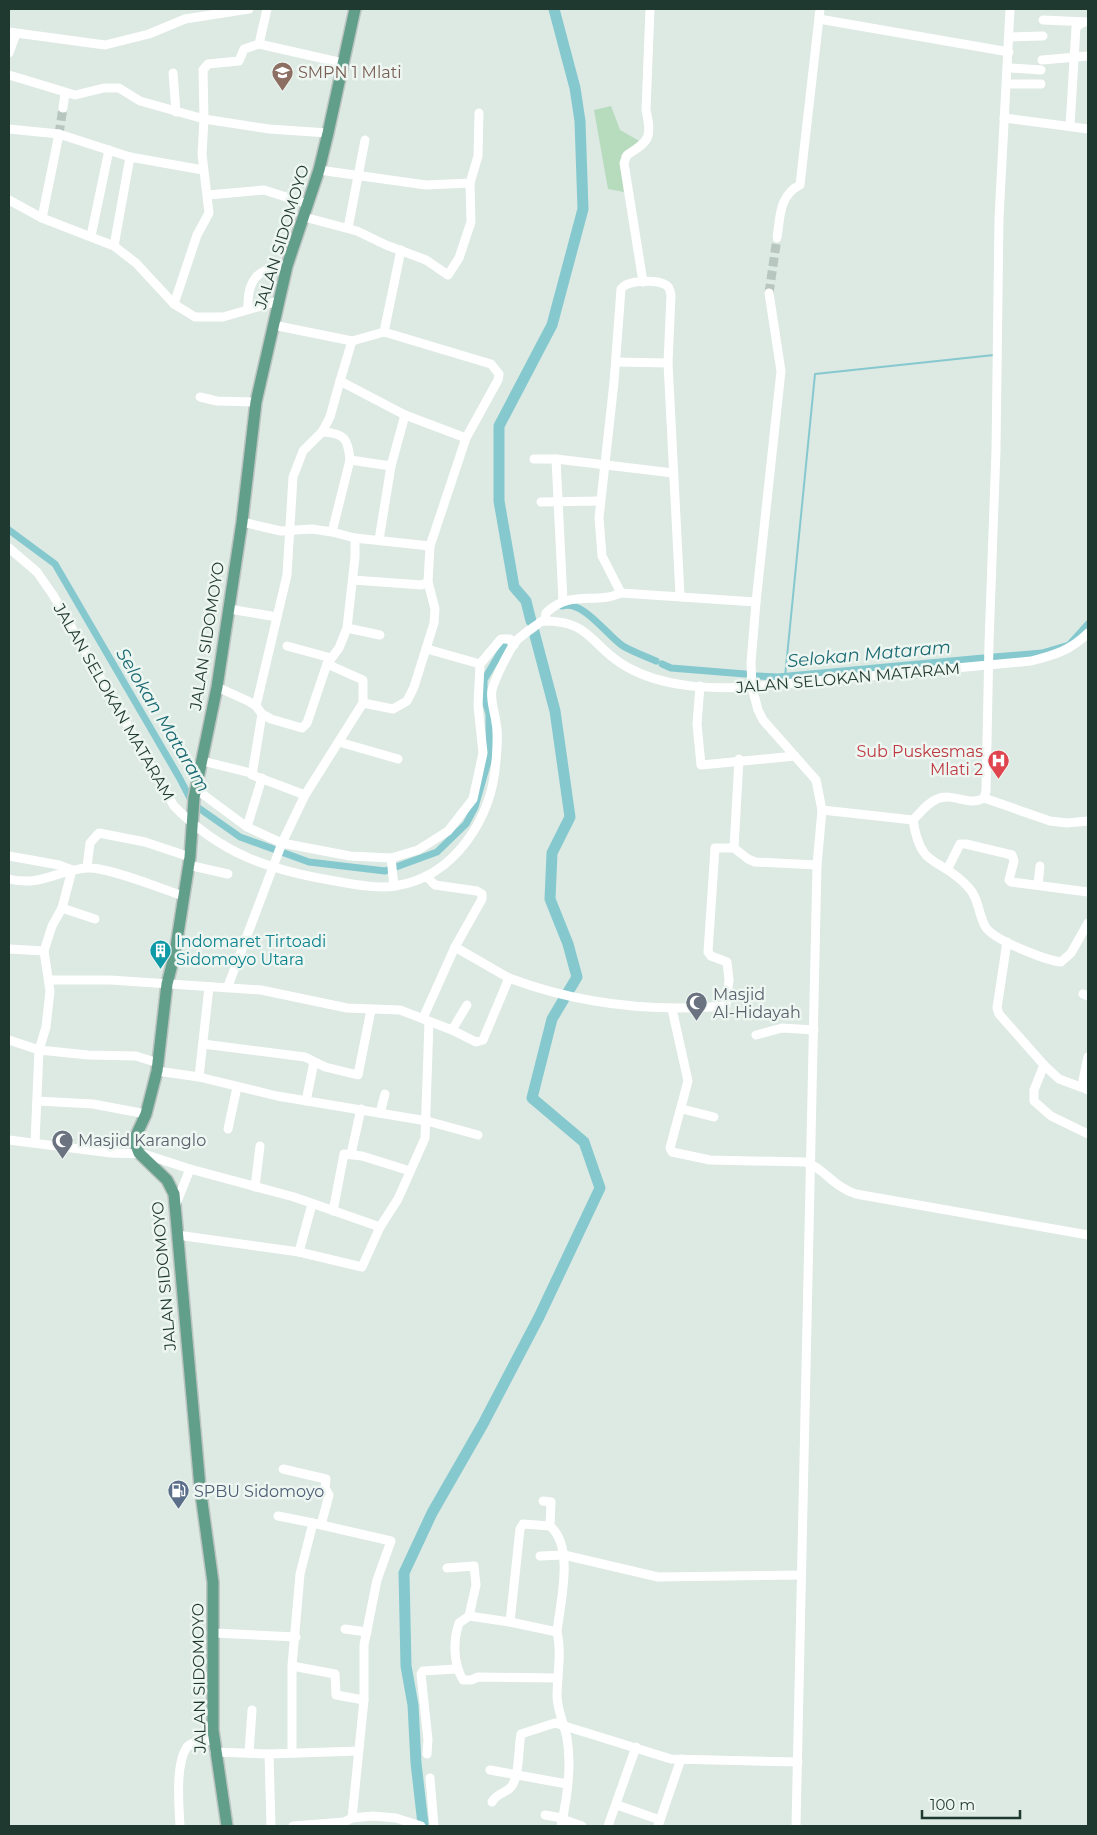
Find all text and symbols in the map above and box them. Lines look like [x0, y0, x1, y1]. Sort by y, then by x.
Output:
school or university icon: SMPN 1 Mlati [270, 60, 294, 91]
place label: SMPN 1 Mlati [298, 63, 401, 82]
street label: JALAN SIDOMOYO [251, 163, 313, 312]
street label: JALAN SIDOMOYO [186, 560, 228, 713]
street label: JALAN SELOKAN MATARAM [49, 599, 178, 804]
water label: Selokan Mataram [786, 636, 952, 672]
water label: Selokan Mataram [111, 644, 215, 796]
street label: JALAN SELOKAN MATARAM [734, 659, 961, 697]
place label: Sub Puskesmas Mlati 2 [856, 742, 983, 779]
hospital icon: Sub Puskesmas Mlati 2 [987, 748, 1011, 779]
place label: Indomaret Tirtoadi Sidomoyo Utara [176, 932, 326, 969]
building icon: Indomaret Tirtoadi Sidomoyo Utara [148, 938, 172, 969]
place label: Masjid Al-Hidayah [713, 985, 801, 1022]
mosque icon: Masjid Al-Hidayah [685, 991, 709, 1022]
mosque icon: Masjid Karanglo [50, 1128, 74, 1159]
place label: Masjid Karanglo [78, 1131, 206, 1150]
street label: JALAN SIDOMOYO [148, 1200, 180, 1353]
fuel station icon: SPBU Sidomoyo [166, 1479, 190, 1510]
place label: SPBU Sidomoyo [194, 1482, 324, 1501]
street label: JALAN SIDOMOYO [188, 1603, 210, 1754]
scale bar [922, 1788, 1020, 1820]
text: 100 m [930, 1795, 975, 1814]

